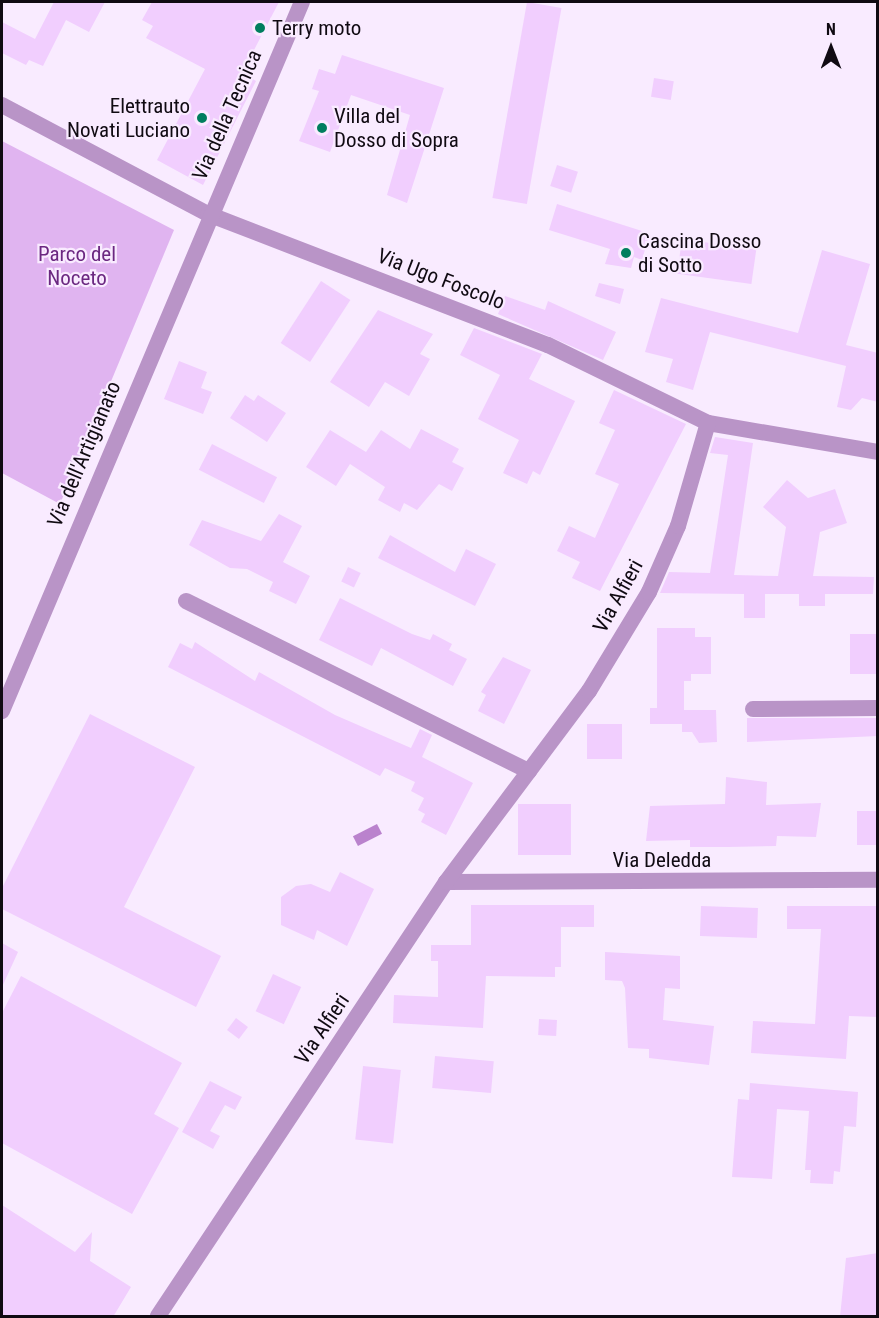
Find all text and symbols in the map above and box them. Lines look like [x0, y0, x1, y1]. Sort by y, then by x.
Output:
place label: Terry moto [272, 15, 361, 41]
north arrow [801, 18, 861, 78]
text: N [826, 20, 836, 39]
marker: Terry moto [253, 21, 267, 35]
street label: Via della Tecnica [187, 46, 267, 184]
place label: Elettrauto Novati Luciano [67, 93, 190, 143]
place label: Villa del Dosso di Sopra [334, 103, 459, 153]
marker: Elettrauto Novati Luciano [195, 111, 209, 125]
marker: Villa del Dosso di Sopra [315, 121, 329, 135]
place label: Cascina Dosso di Sotto [638, 228, 761, 278]
park label: Parco del Noceto [38, 241, 116, 291]
street label: Via Ugo Foscolo [374, 243, 508, 315]
marker: Cascina Dosso di Sotto [619, 246, 633, 260]
street label: Via dell'Artigianato [42, 377, 126, 531]
street label: Via Alfieri [588, 555, 648, 637]
street label: Via Deledda [613, 847, 711, 873]
street label: Via Alfieri [289, 989, 355, 1069]

